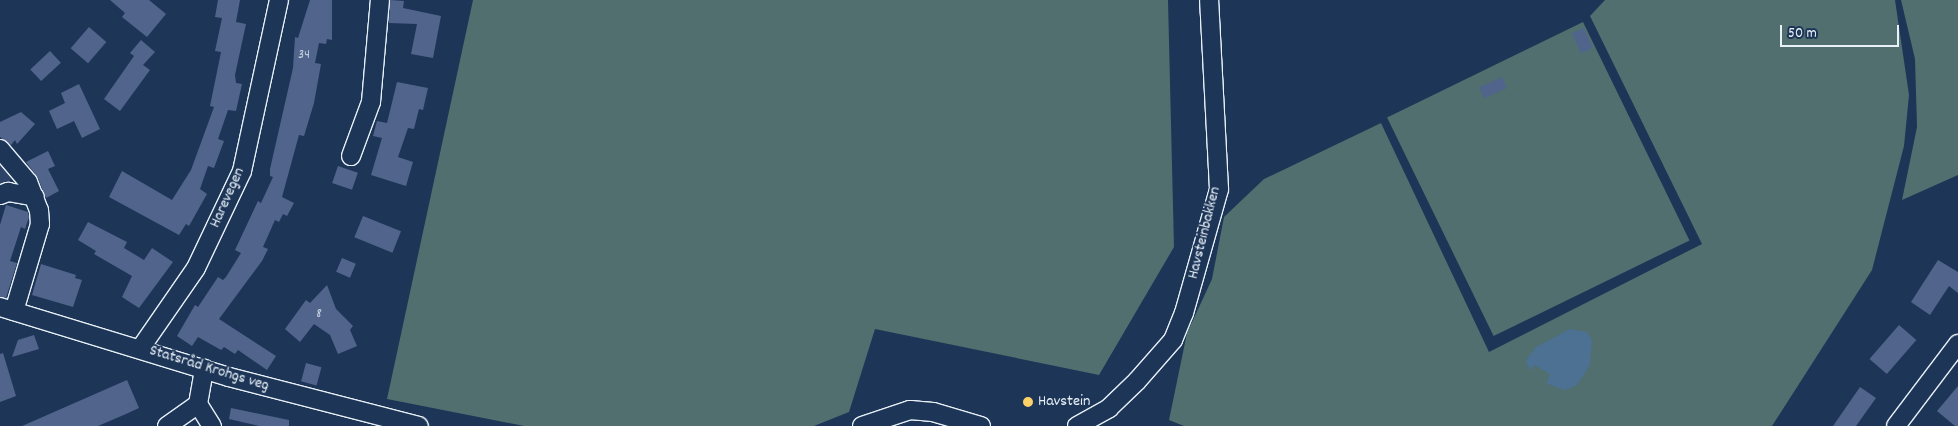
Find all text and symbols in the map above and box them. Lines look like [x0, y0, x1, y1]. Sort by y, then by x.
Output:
scale bar [1783, 15, 1902, 47]
text: 50 m [1788, 23, 1817, 45]
house number: 34 [298, 47, 310, 63]
street label: Harevegen [206, 165, 250, 231]
street label: Havsteinbakken [1184, 185, 1226, 281]
house number: 8 [316, 306, 322, 322]
street label: Statsråd Krohgs veg [147, 342, 271, 396]
place label: Havstein [1038, 392, 1090, 412]
marker: Havstein [1022, 396, 1034, 408]

